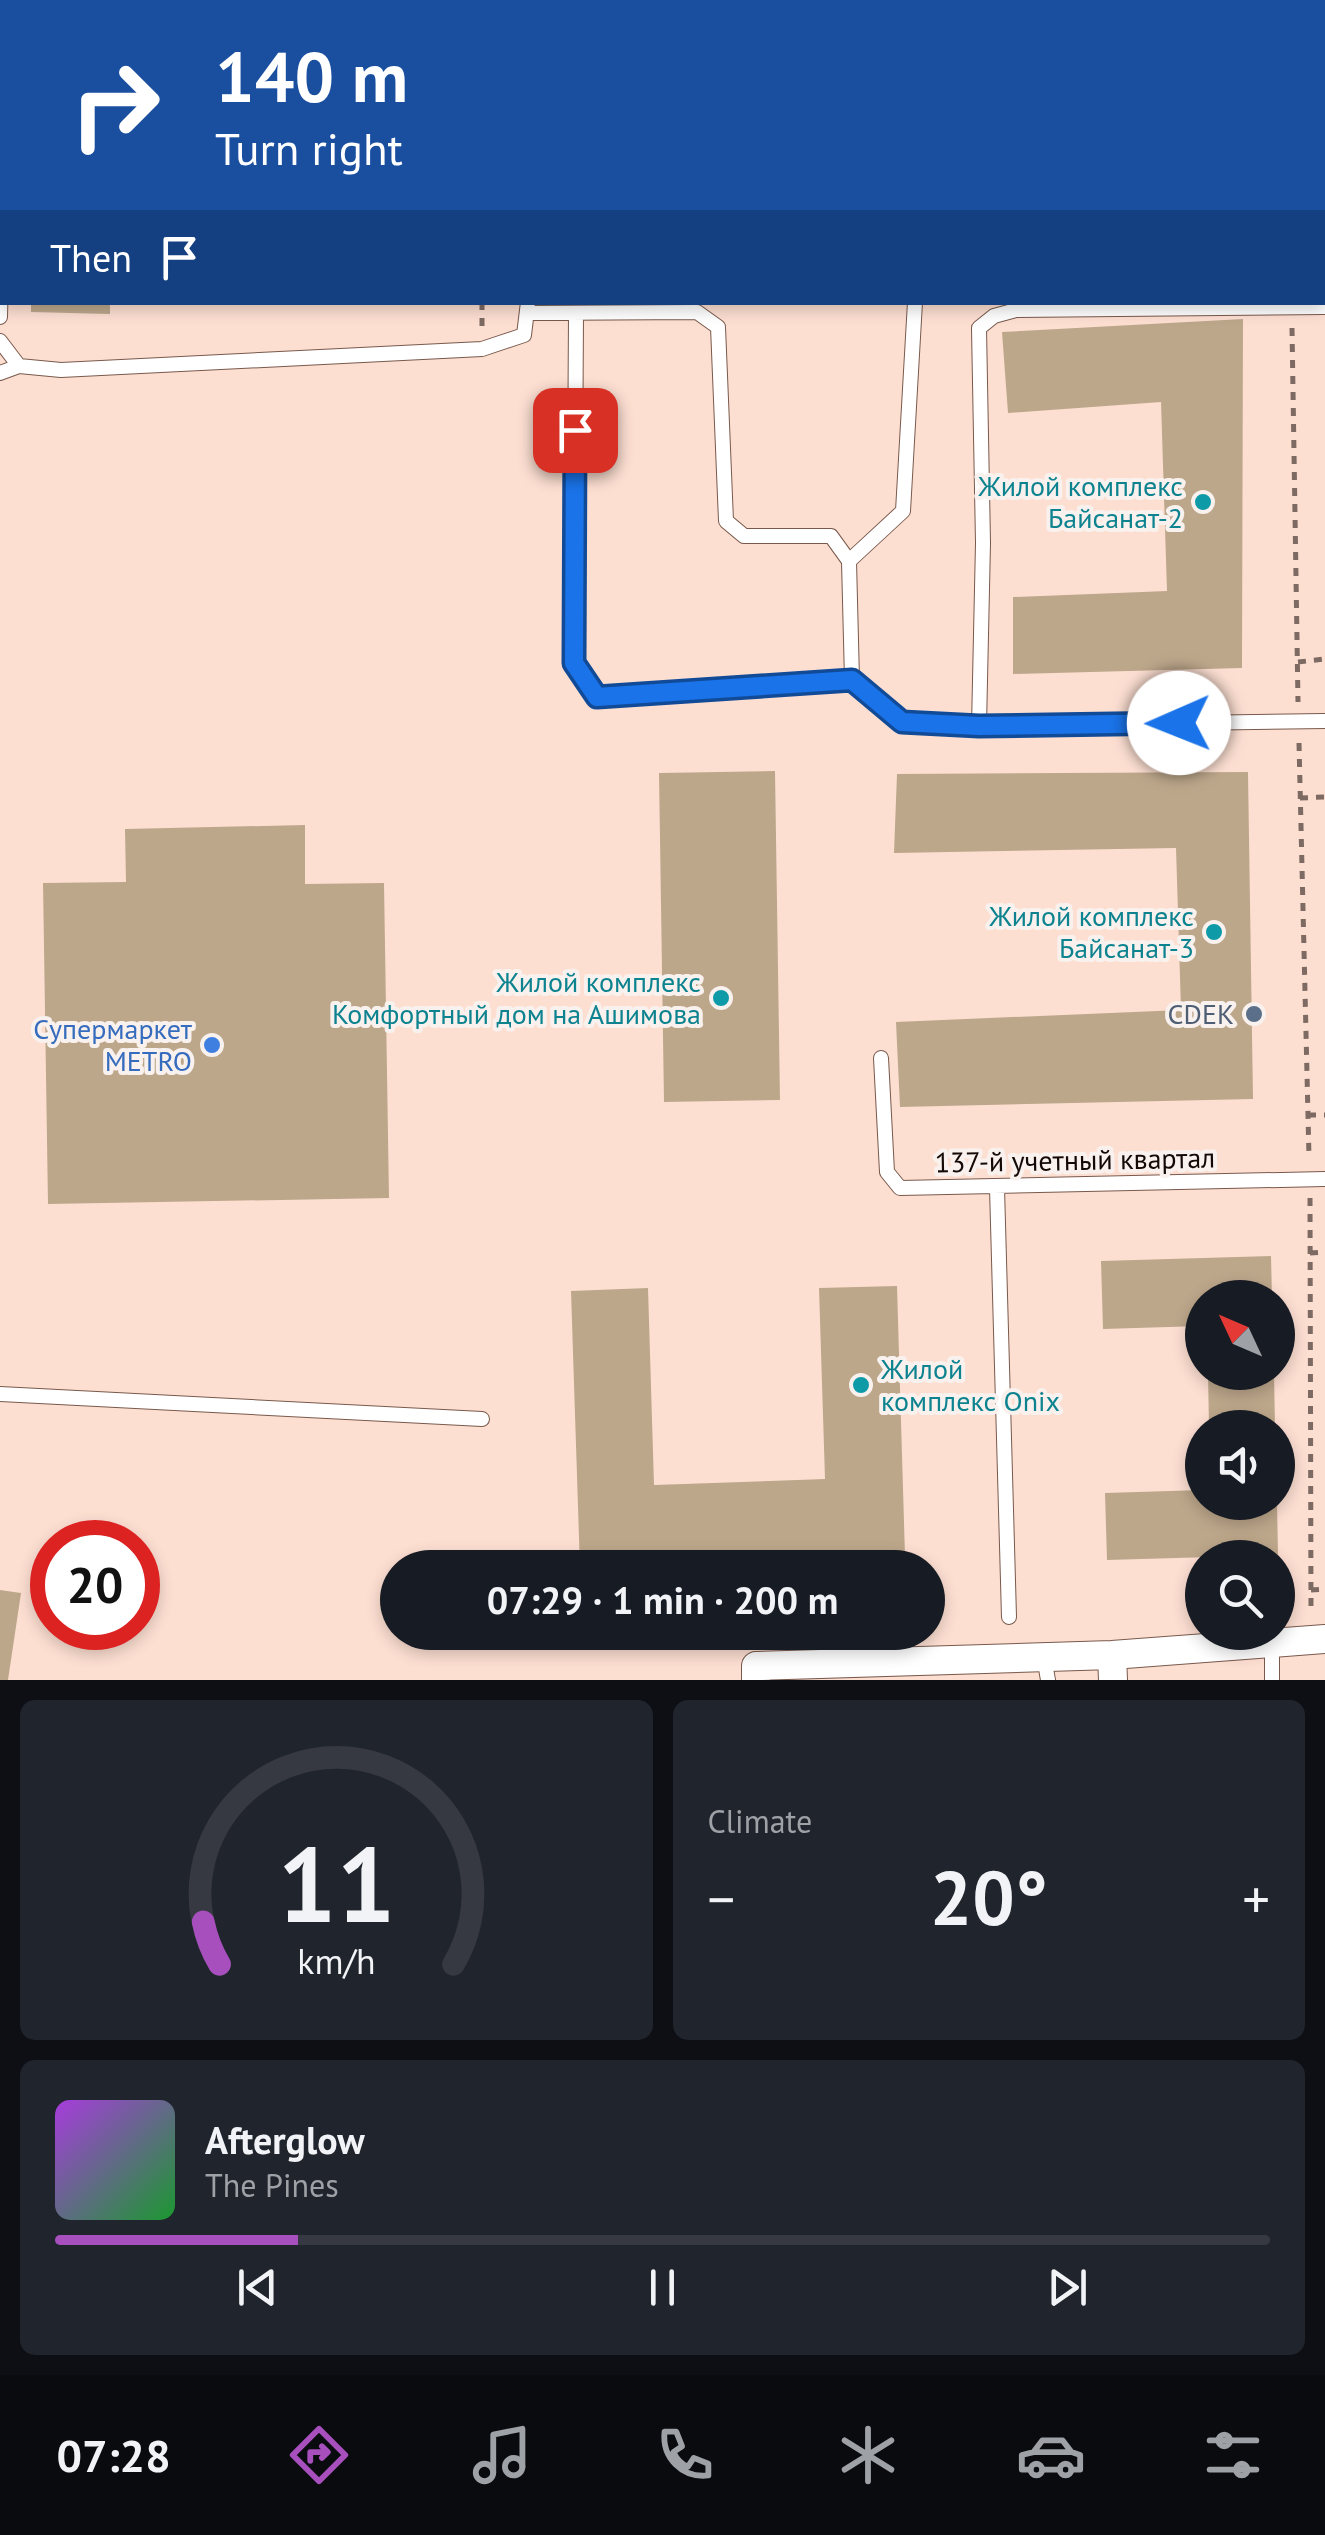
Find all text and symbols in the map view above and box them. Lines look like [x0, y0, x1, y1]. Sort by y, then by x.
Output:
text: 140 m [215, 31, 408, 121]
icon: right [50, 40, 180, 170]
text: Turn right [215, 119, 403, 177]
icon: arrive [152, 230, 207, 285]
text: Then [50, 233, 132, 282]
pin [533, 388, 618, 473]
icon: arrive [548, 403, 603, 458]
place label: Жилой комплекс Байсанат-2 [977, 467, 1183, 536]
marker: Жилой комплекс Байсанат-2 [1192, 491, 1214, 513]
position arrow [1127, 671, 1231, 775]
place label: Жилой комплекс Байсанат-3 [988, 897, 1194, 966]
marker: Жилой комплекс Байсанат-3 [1203, 921, 1225, 943]
place label: Жилой комплекс Комфортный дом на Ашимова [332, 963, 701, 1032]
marker: Жилой комплекс Комфортный дом на Ашимова [710, 987, 732, 1009]
place label: CDEK [1168, 995, 1234, 1032]
marker: CDEK [1243, 1003, 1265, 1025]
place label: Супермаркет METRO [33, 1010, 193, 1079]
marker: Супермаркет METRO [201, 1034, 223, 1056]
street label: 137-й учетный квартал [934, 1139, 1215, 1180]
north arrow [1185, 1280, 1295, 1390]
map controls [1185, 1280, 1295, 1650]
place label: Жилой комплекс Onix [880, 1350, 1060, 1419]
marker: Жилой комплекс Onix [850, 1374, 872, 1396]
button: sound [1185, 1410, 1295, 1520]
speed limit sign: 20 [30, 1520, 160, 1650]
button: search [1185, 1540, 1295, 1650]
text: 07:29 · 1 min · 200 m [487, 1575, 838, 1624]
text: Climate [708, 1800, 812, 1842]
text: 11 [277, 1816, 395, 1951]
text: 20° [930, 1849, 1048, 1946]
text: − [708, 1863, 735, 1934]
text: + [1242, 1863, 1270, 1934]
text: km/h [297, 1938, 375, 1984]
text: Afterglow [205, 2115, 365, 2164]
text: The Pines [205, 2164, 339, 2206]
icon: previous [230, 2260, 285, 2315]
icon: pause [635, 2260, 690, 2315]
icon: next [1040, 2260, 1095, 2315]
icon: directions [284, 2420, 354, 2490]
icon: music [467, 2420, 537, 2490]
icon: phone [650, 2420, 720, 2490]
icon: climate [833, 2420, 903, 2490]
icon: car [1016, 2420, 1086, 2490]
icon: filters [1198, 2420, 1268, 2490]
text: 07:28 [56, 2426, 171, 2484]

